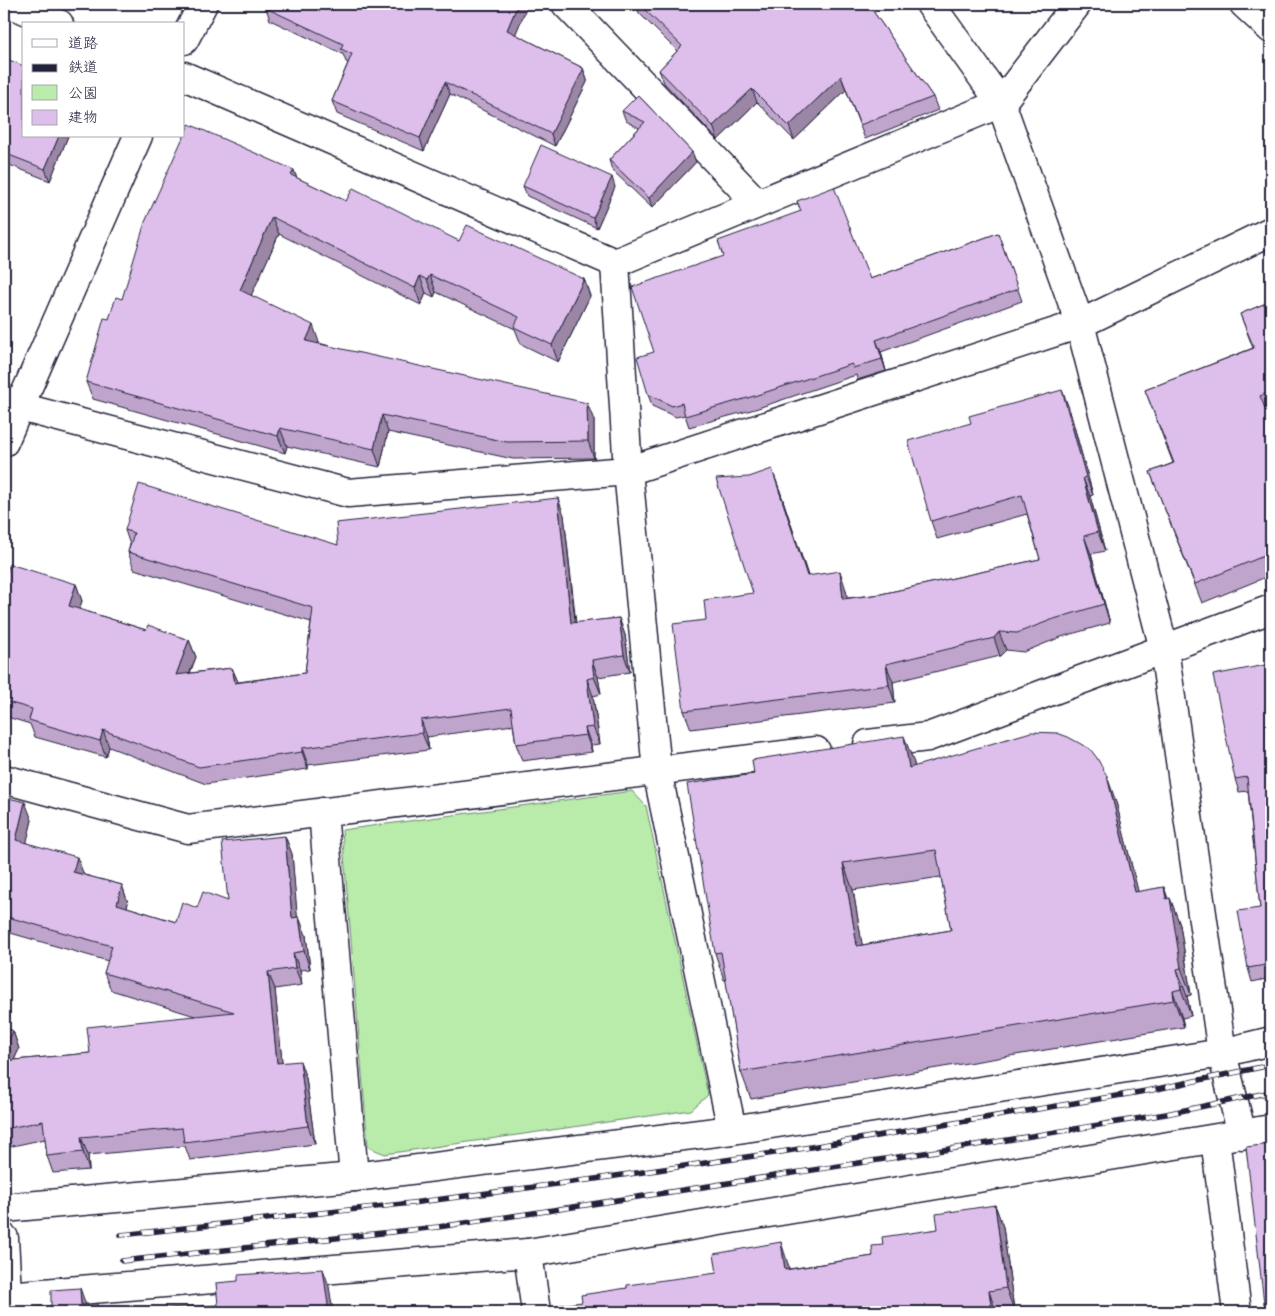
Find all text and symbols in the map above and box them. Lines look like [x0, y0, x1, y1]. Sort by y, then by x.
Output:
legend [22, 22, 185, 138]
text: 道路 [68, 34, 98, 53]
text: 鉄道 [68, 58, 98, 77]
text: 公園 [68, 84, 98, 103]
text: 建物 [68, 108, 98, 127]

